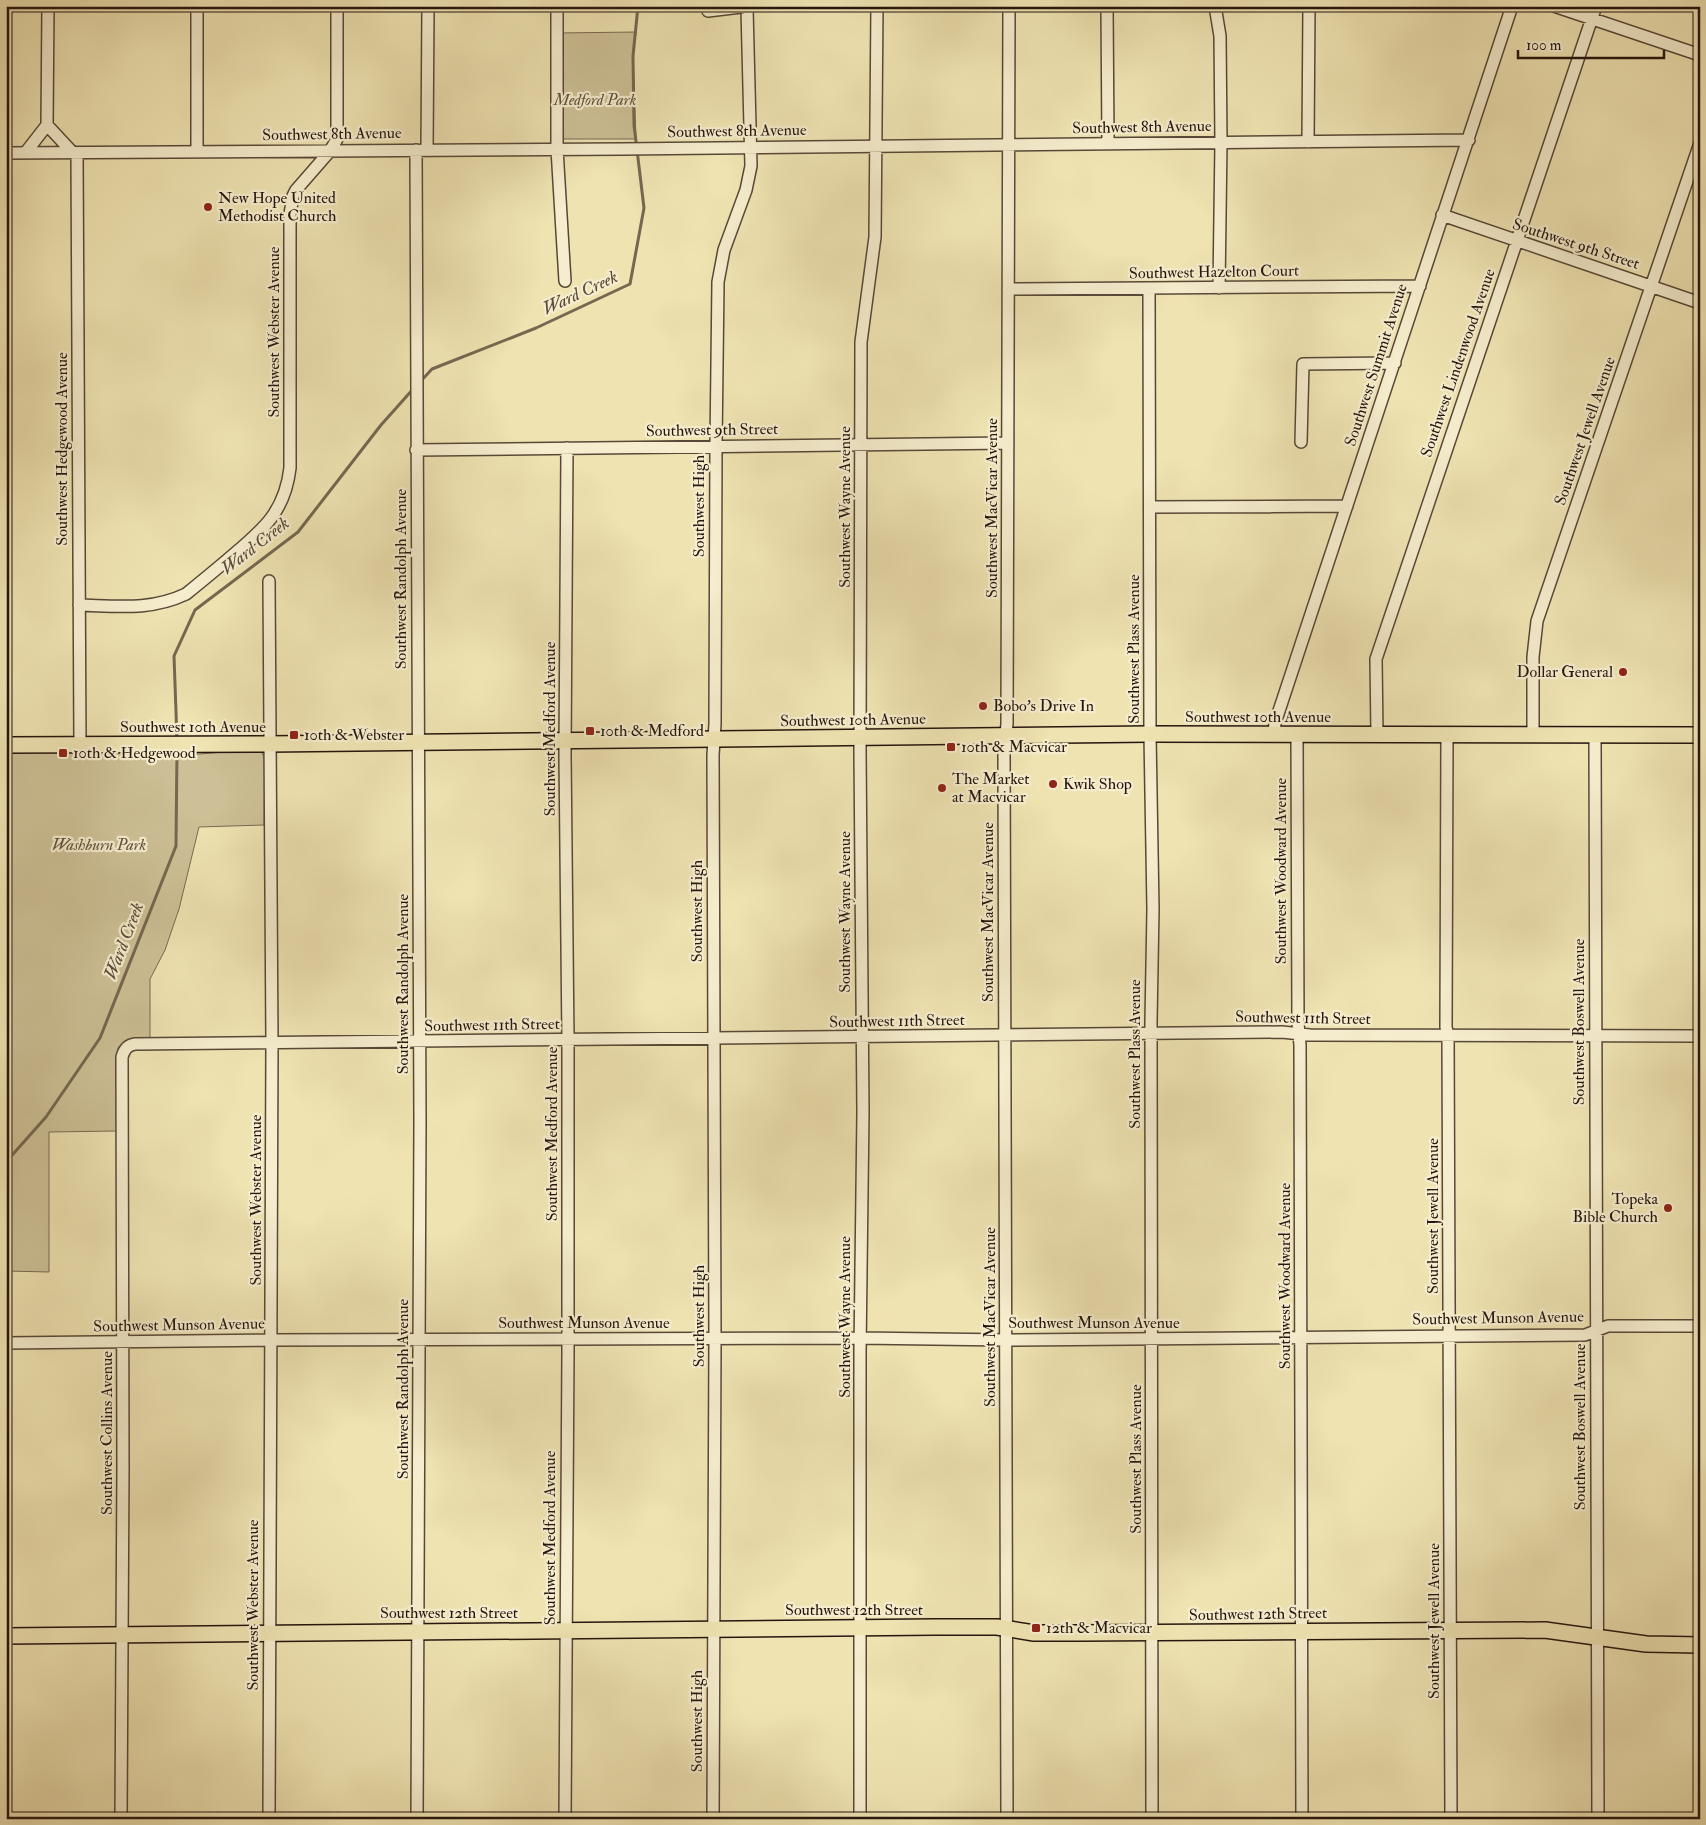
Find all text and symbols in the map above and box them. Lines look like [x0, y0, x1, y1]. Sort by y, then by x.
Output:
scale bar [1518, 28, 1665, 60]
text: 100 m [1526, 36, 1562, 55]
park label: Medford Park [553, 90, 637, 110]
street label: Southwest 8th Avenue [1072, 116, 1212, 138]
street label: Southwest 8th Avenue [667, 120, 807, 142]
street label: Southwest 8th Avenue [262, 123, 402, 145]
place label: New Hope United Methodist Church [218, 188, 337, 226]
marker: New Hope United Methodist Church [202, 201, 214, 213]
street label: Southwest 9th Street [1510, 214, 1642, 274]
street label: Southwest Webster Avenue [264, 246, 284, 418]
street label: Southwest Hazelton Court [1129, 261, 1299, 283]
water label: Ward Creek [538, 265, 622, 321]
street label: Southwest Lindenwood Avenue [1416, 266, 1500, 460]
street label: Southwest Summit Avenue [1340, 281, 1412, 449]
street label: Southwest Hedgewood Avenue [52, 352, 72, 546]
street label: Southwest Jewell Avenue [1550, 354, 1621, 508]
street label: Southwest MacVicar Avenue [982, 418, 1002, 598]
street label: Southwest 9th Street [646, 419, 778, 441]
street label: Southwest Wayne Avenue [835, 426, 855, 588]
street label: Southwest High [689, 454, 709, 557]
street label: Southwest Randolph Avenue [391, 488, 412, 669]
water label: Ward Creek [216, 512, 294, 580]
street label: Southwest Plass Avenue [1124, 574, 1144, 724]
street label: Southwest Medford Avenue [540, 641, 560, 816]
place label: Dollar General [1517, 662, 1613, 682]
marker: Dollar General [1617, 666, 1629, 678]
place label: Bobo's Drive In [993, 696, 1094, 716]
marker: Bobo's Drive In [977, 700, 989, 712]
street label: Southwest 10th Avenue [1185, 707, 1331, 727]
street label: Southwest 10th Avenue [780, 709, 926, 731]
street label: Southwest 10th Avenue [120, 717, 266, 737]
place label: 10th & Medford [600, 721, 704, 741]
place label: 10th & Webster [304, 725, 404, 745]
marker: 10th & Medford [584, 725, 596, 737]
marker: 10th & Webster [288, 729, 300, 741]
place label: 10th & Macvicar [961, 737, 1067, 757]
marker: 10th & Macvicar [945, 741, 957, 753]
place label: 10th & Hedgewood [73, 743, 196, 763]
marker: 10th & Hedgewood [57, 747, 69, 759]
place label: The Market at Macvicar [952, 769, 1029, 807]
place label: Kwik Shop [1063, 774, 1132, 795]
street label: Southwest Woodward Avenue [1271, 777, 1291, 964]
marker: Kwik Shop [1047, 778, 1059, 790]
marker: The Market at Macvicar [936, 782, 948, 794]
street label: Southwest MacVicar Avenue [978, 822, 998, 1002]
street label: Southwest Wayne Avenue [835, 831, 855, 993]
park label: Washburn Park [52, 835, 147, 855]
street label: Southwest High [687, 859, 707, 962]
street label: Southwest Randolph Avenue [393, 893, 414, 1074]
water label: Ward Creek [99, 899, 149, 983]
street label: Southwest Boswell Avenue [1569, 938, 1589, 1105]
street label: Southwest Plass Avenue [1125, 979, 1145, 1129]
street label: Southwest 11th Street [1235, 1007, 1371, 1029]
street label: Southwest 11th Street [829, 1010, 965, 1032]
street label: Southwest 11th Street [424, 1014, 560, 1036]
street label: Southwest Medford Avenue [542, 1046, 562, 1221]
street label: Southwest Webster Avenue [246, 1114, 266, 1286]
street label: Southwest Jewell Avenue [1423, 1138, 1444, 1294]
street label: Southwest Woodward Avenue [1275, 1182, 1295, 1369]
place label: Topeka Bible Church [1573, 1189, 1659, 1227]
marker: Topeka Bible Church [1662, 1202, 1674, 1214]
street label: Southwest MacVicar Avenue [980, 1227, 1000, 1407]
street label: Southwest Wayne Avenue [835, 1236, 855, 1398]
street label: Southwest High [689, 1264, 709, 1367]
street label: Southwest Randolph Avenue [393, 1298, 414, 1479]
street label: Southwest Munson Avenue [1412, 1306, 1584, 1329]
street label: Southwest Munson Avenue [93, 1313, 265, 1336]
street label: Southwest Munson Avenue [498, 1313, 670, 1333]
street label: Southwest Munson Avenue [1008, 1313, 1180, 1333]
street label: Southwest Boswell Avenue [1570, 1343, 1590, 1510]
street label: Southwest Collins Avenue [97, 1351, 117, 1515]
street label: Southwest Plass Avenue [1126, 1384, 1146, 1534]
street label: Southwest Medford Avenue [540, 1450, 560, 1625]
street label: Southwest Webster Avenue [243, 1519, 263, 1691]
street label: Southwest Jewell Avenue [1424, 1543, 1445, 1699]
street label: Southwest 12th Street [785, 1600, 923, 1620]
street label: Southwest 12th Street [380, 1603, 518, 1623]
street label: Southwest 12th Street [1189, 1603, 1327, 1625]
place label: 12th & Macvicar [1046, 1618, 1152, 1638]
marker: 12th & Macvicar [1030, 1622, 1042, 1634]
street label: Southwest High [687, 1669, 707, 1772]

